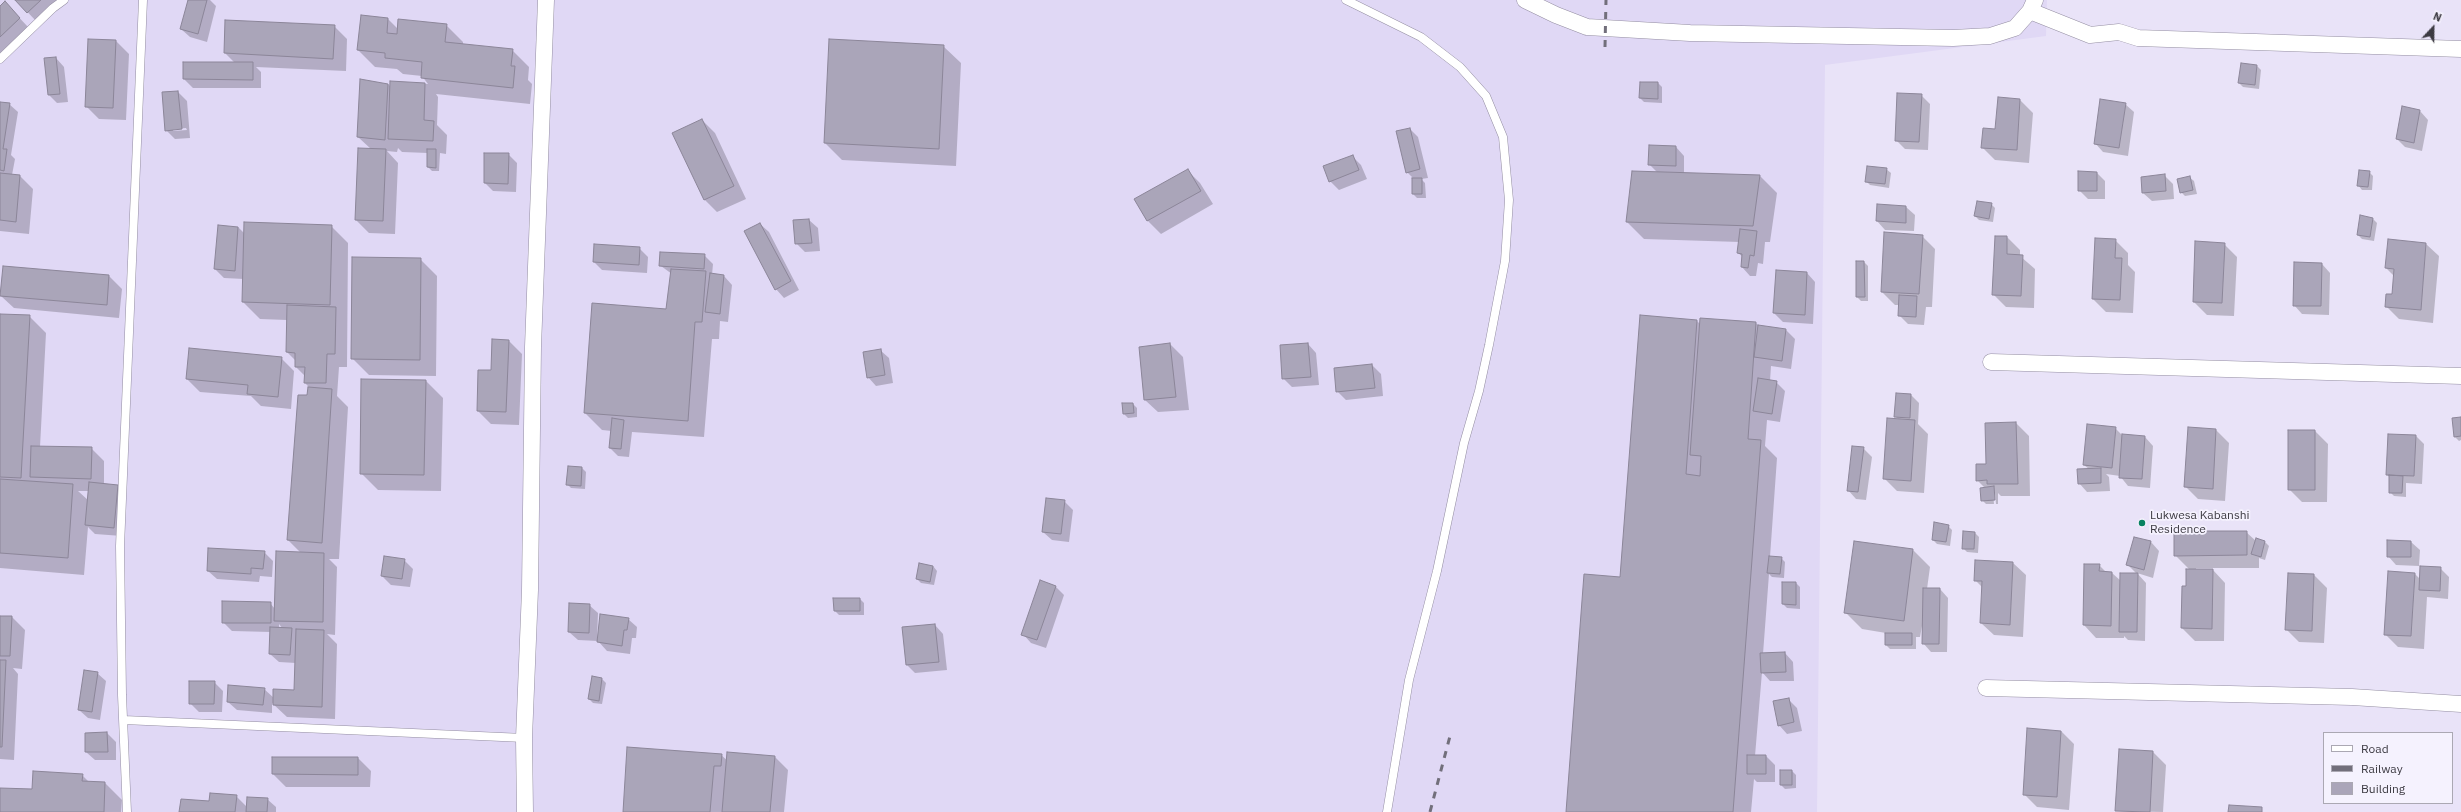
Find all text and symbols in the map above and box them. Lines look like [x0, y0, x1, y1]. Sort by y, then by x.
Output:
north arrow [2413, 8, 2453, 48]
text: N [2431, 9, 2444, 25]
place label: Lukwesa Kabanshi Residence [2150, 509, 2250, 537]
marker: Lukwesa Kabanshi Residence [2137, 518, 2147, 528]
legend [2323, 732, 2453, 804]
text: Road [2361, 741, 2389, 756]
text: Railway [2361, 761, 2403, 776]
text: Building [2361, 781, 2405, 796]

